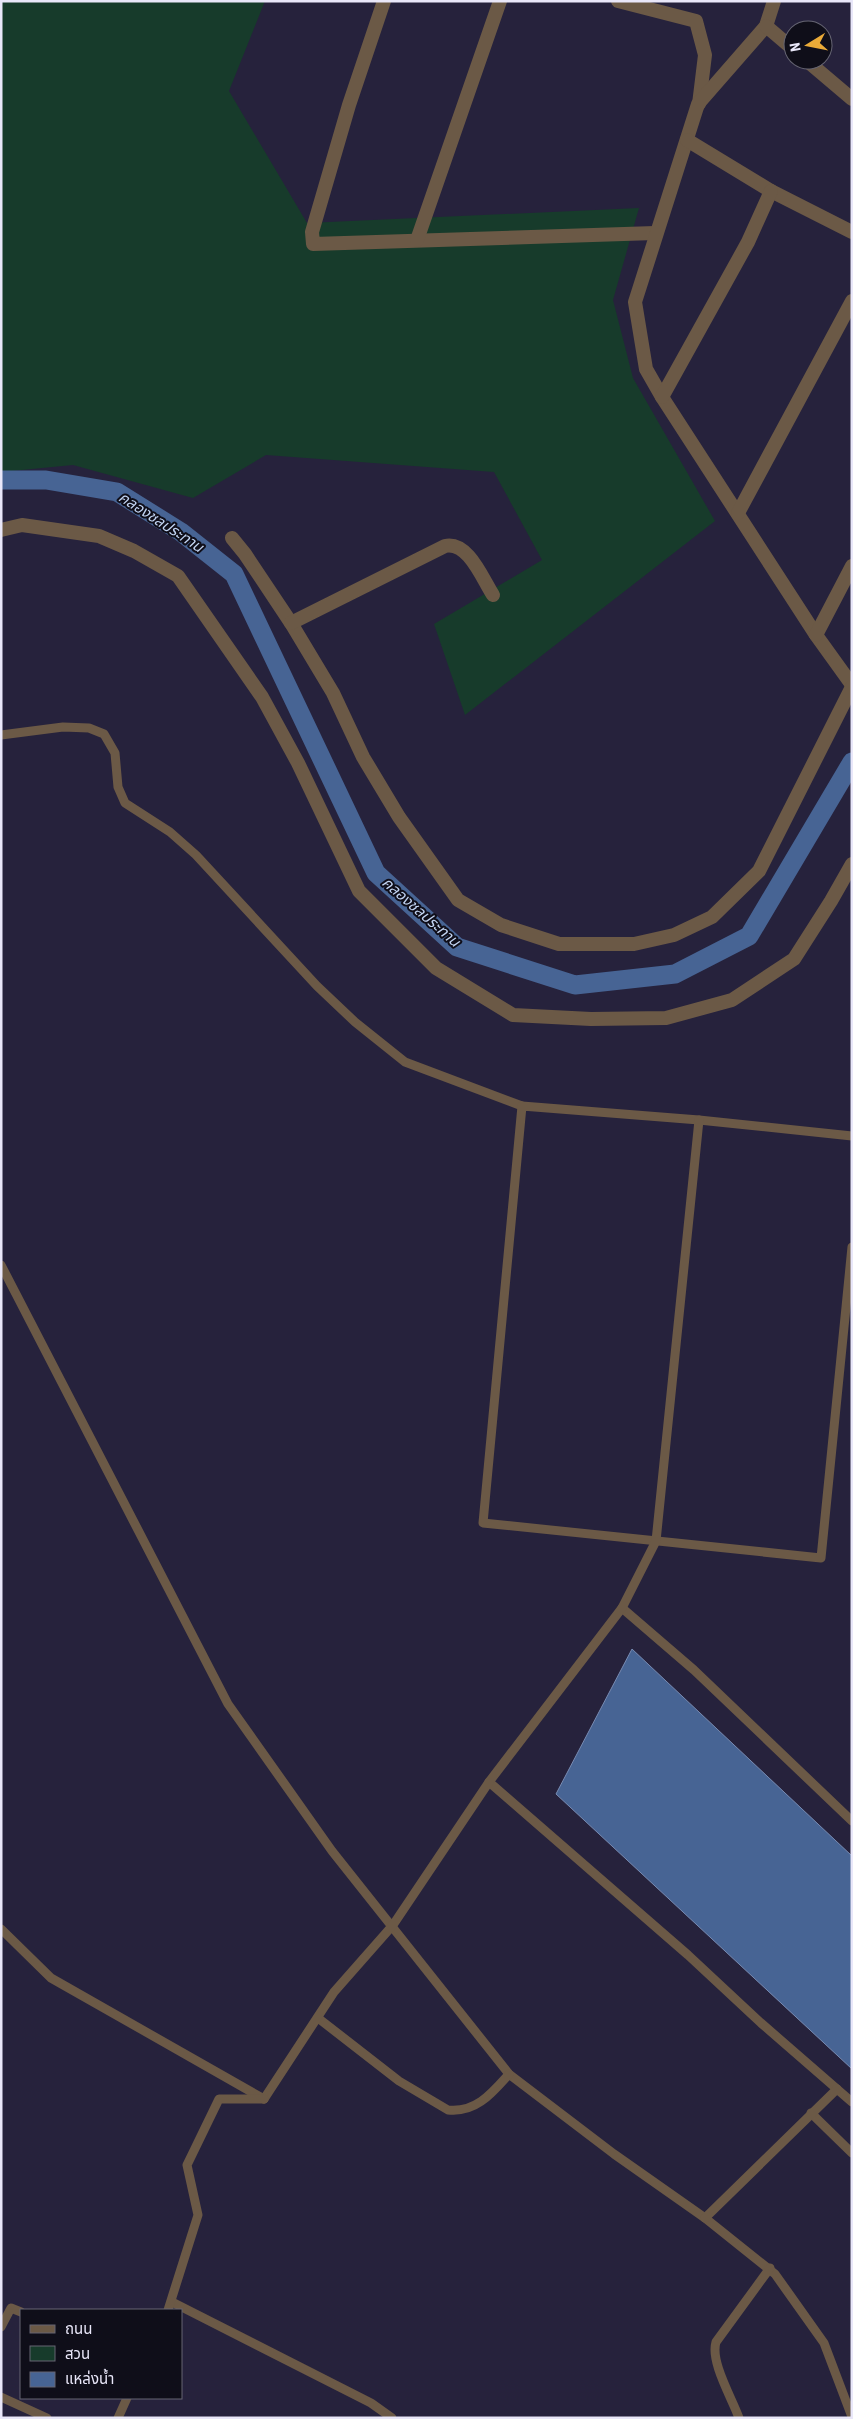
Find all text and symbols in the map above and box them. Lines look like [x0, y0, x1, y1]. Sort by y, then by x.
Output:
north arrow [783, 20, 833, 70]
text: N [787, 42, 804, 53]
water label: คลองชลประทาน [115, 488, 207, 556]
water label: คลองชลประทาน [378, 873, 464, 951]
legend [20, 2309, 182, 2399]
text: ถนน [65, 2320, 92, 2338]
text: สวน [65, 2345, 90, 2363]
text: แหล่งน้ำ [65, 2368, 114, 2388]

